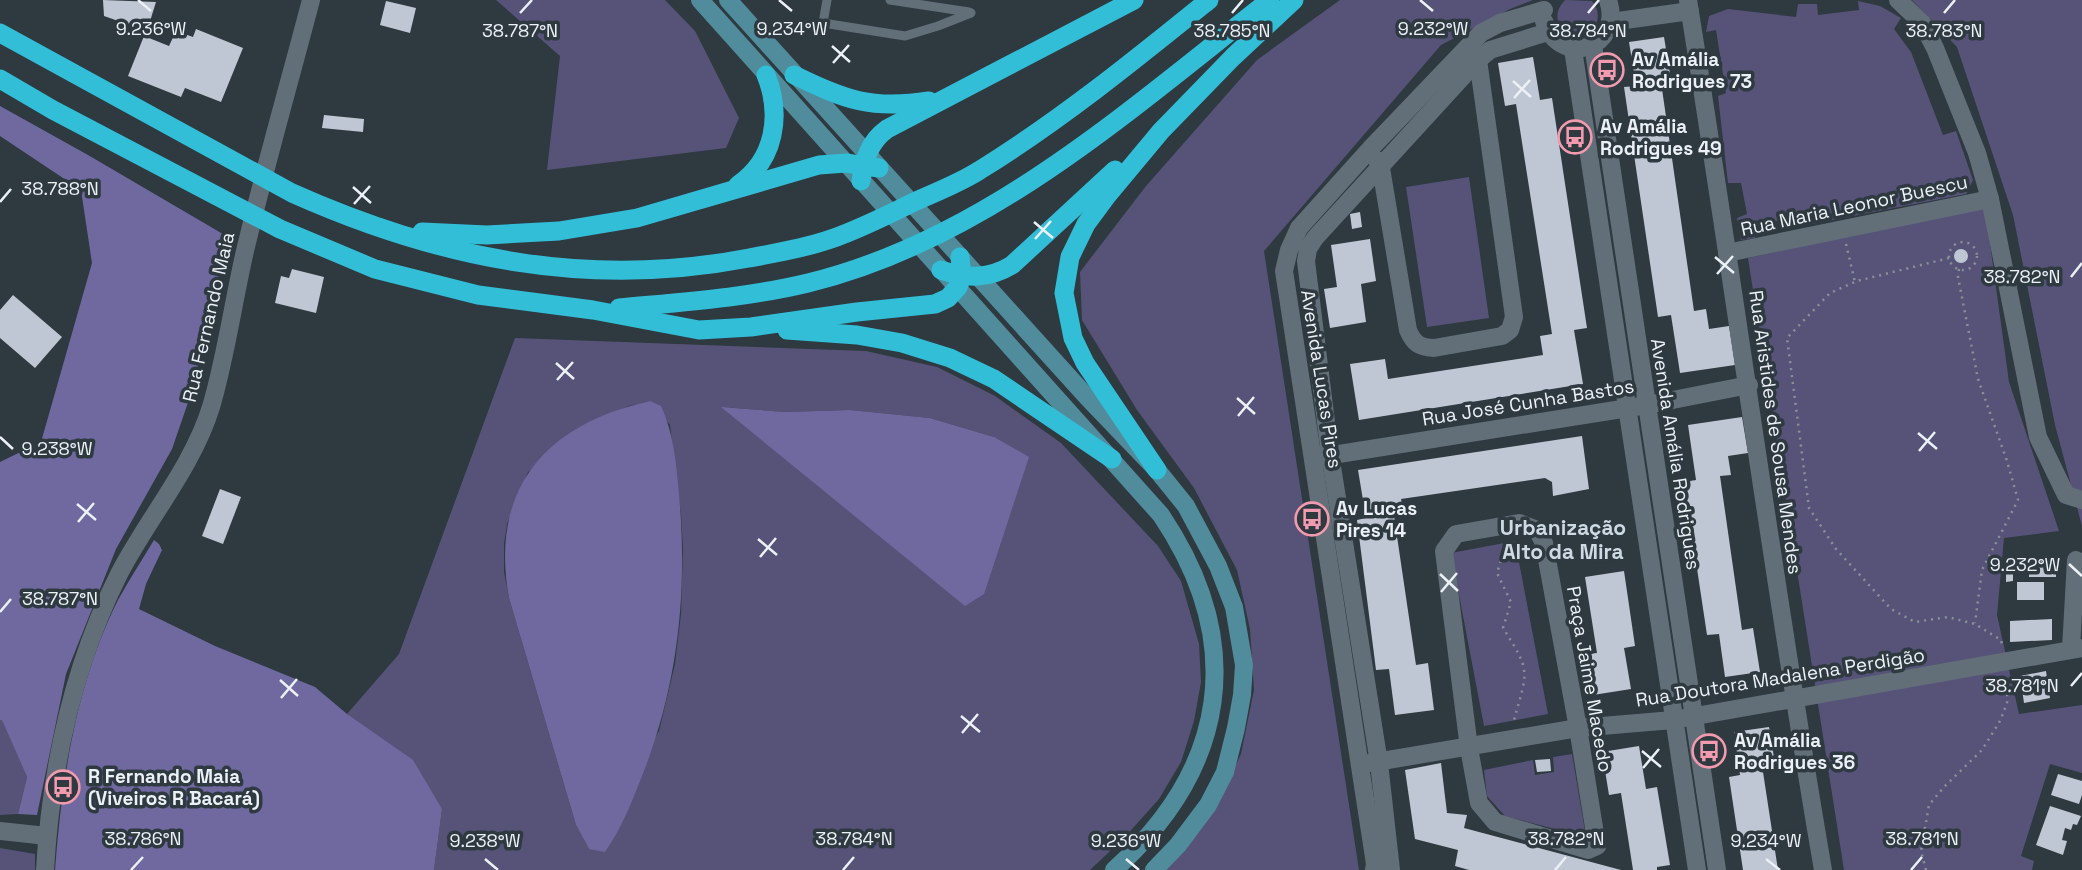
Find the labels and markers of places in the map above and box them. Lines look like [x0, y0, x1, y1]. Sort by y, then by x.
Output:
place label: Av Amália Rodrigues 73 [1632, 47, 1752, 94]
bus stop icon: Av Amália Rodrigues 73 [1588, 51, 1626, 89]
place label: Av Amália Rodrigues 49 [1600, 114, 1722, 161]
bus stop icon: Av Amália Rodrigues 49 [1556, 118, 1594, 156]
place label: Av Lucas Pires 14 [1336, 496, 1417, 543]
bus stop icon: Av Lucas Pires 14 [1293, 500, 1331, 538]
place label: Av Amália Rodrigues 36 [1734, 728, 1855, 775]
bus stop icon: Av Amália Rodrigues 36 [1690, 732, 1728, 770]
place label: R Fernando Maia (Viveiros R Bacará) [88, 764, 260, 811]
bus stop icon: R Fernando Maia (Viveiros R Bacará) [44, 768, 82, 806]

